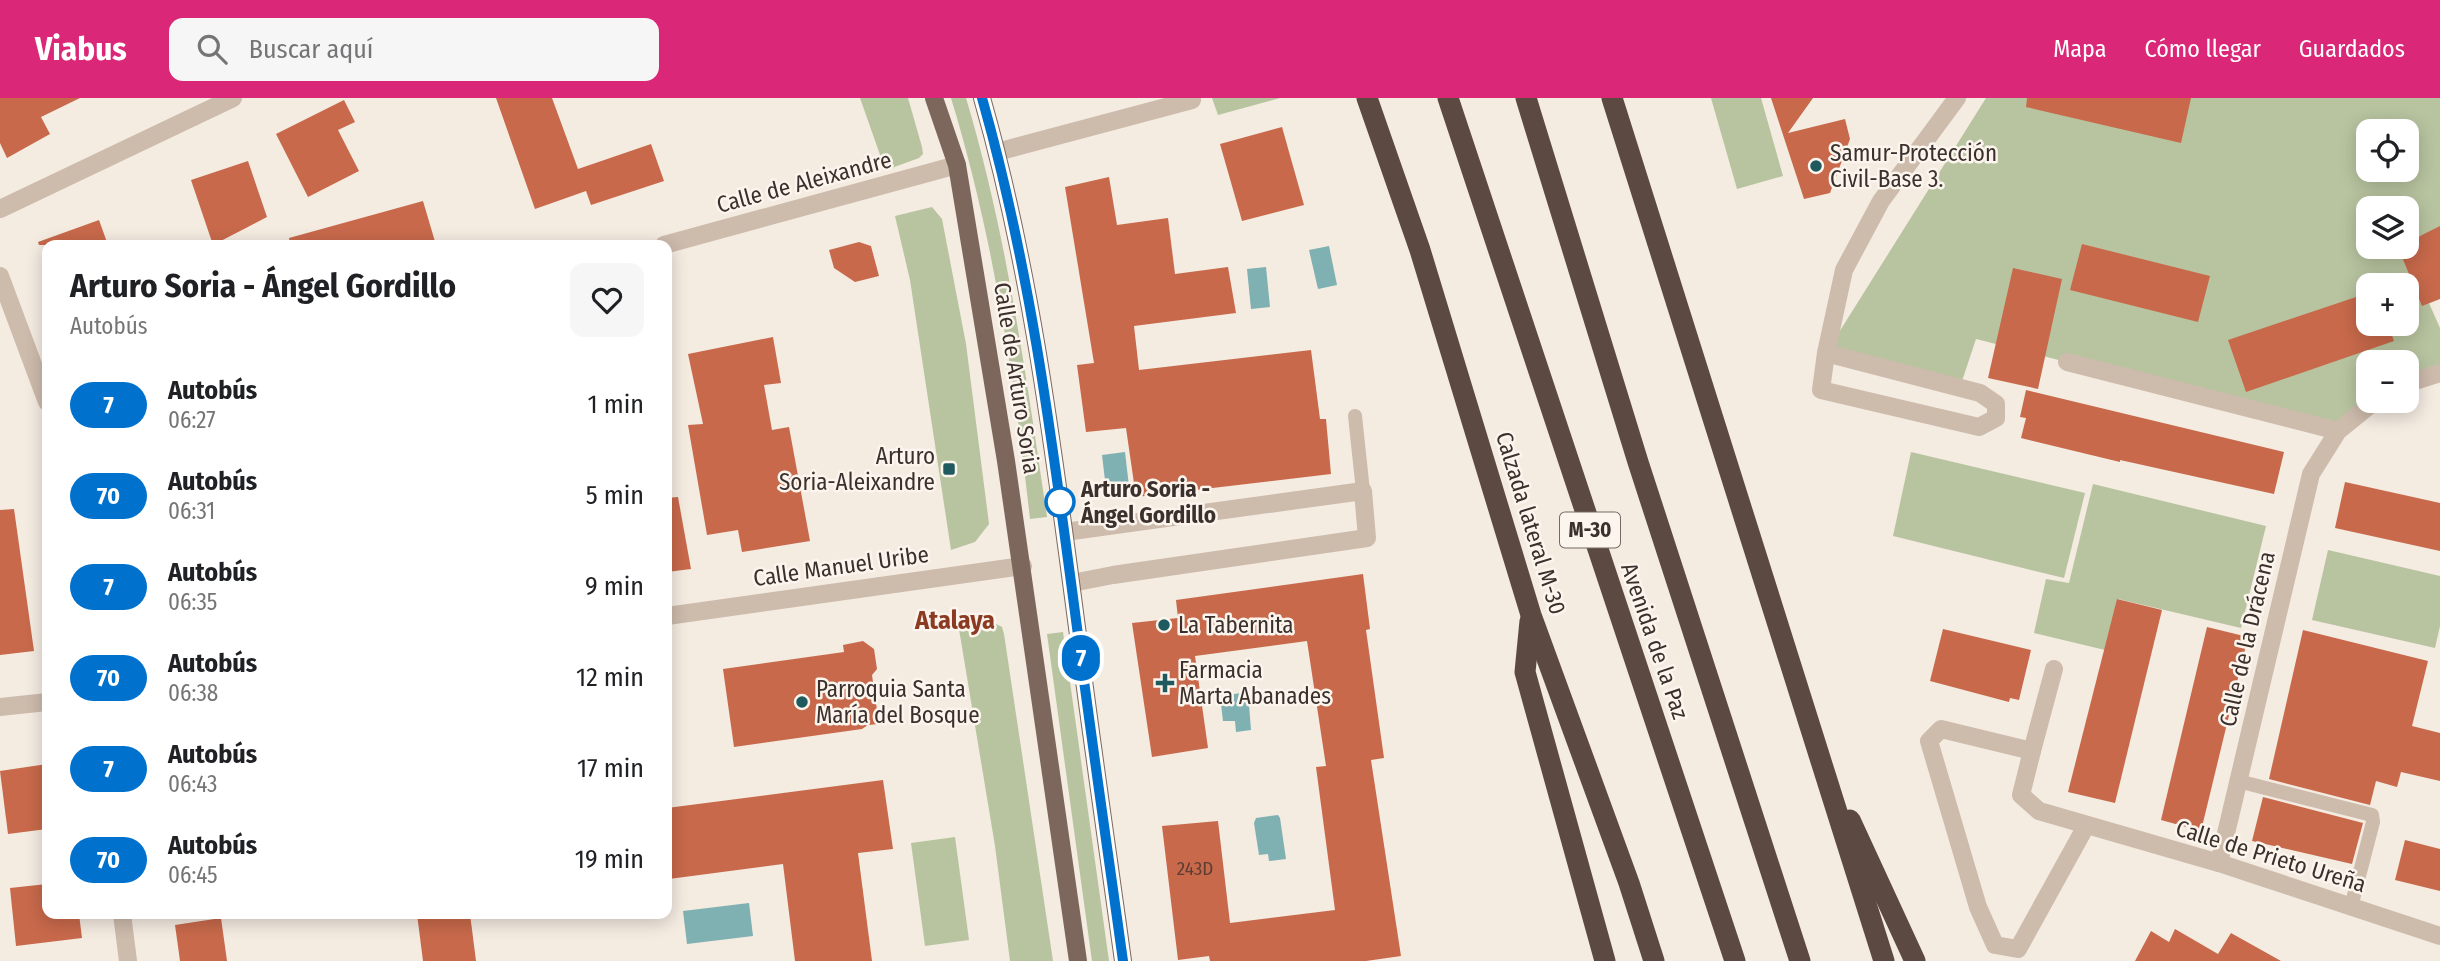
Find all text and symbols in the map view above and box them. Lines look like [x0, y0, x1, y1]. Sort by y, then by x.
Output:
search box [169, 18, 659, 81]
text: Viabus [35, 29, 127, 69]
icon: search [193, 30, 231, 68]
text: Buscar aquí [249, 34, 373, 65]
text: Mapa [2053, 35, 2106, 63]
text: Cómo llegar [2144, 35, 2261, 63]
text: Guardados [2299, 35, 2405, 63]
map controls [2356, 119, 2419, 413]
button: locate [2356, 119, 2419, 182]
place label: Samur-Protección Civil-Base 3. [1830, 139, 1997, 193]
street label: Calle de Aleixandre [714, 145, 894, 219]
marker: Samur-Protección Civil-Base 3. [1808, 158, 1824, 174]
button: layers [2356, 196, 2419, 259]
button: heart [570, 263, 644, 337]
text: Arturo Soria - Ángel Gordillo [70, 266, 456, 306]
button: + [2356, 273, 2419, 336]
street label: Calle de Arturo Soria [988, 280, 1046, 476]
text: Autobús [70, 312, 148, 340]
button: − [2356, 350, 2419, 413]
text: Autobús [168, 375, 257, 406]
text: 1 min [588, 389, 644, 420]
text: 7 [103, 391, 114, 419]
text: 06:27 [168, 406, 216, 434]
street label: Calzada lateral M-30 [1490, 428, 1572, 618]
place label: Arturo Soria-Aleixandre [779, 442, 935, 496]
marker: Arturo Soria-Aleixandre [941, 461, 957, 477]
text: Autobús [168, 466, 257, 497]
place label: Arturo Soria - Ángel Gordillo [1080, 475, 1216, 529]
text: 5 min [586, 480, 644, 511]
text: 70 [97, 482, 120, 510]
marker: Arturo Soria - Ángel Gordillo [1045, 487, 1075, 517]
text: 06:31 [168, 497, 215, 525]
road number: M-30 [1560, 512, 1620, 548]
street label: Calle Manuel Uribe [751, 540, 931, 592]
street label: Calle de la Drácena [2213, 549, 2281, 729]
text: Autobús [168, 557, 257, 588]
street label: Avenida de la Paz [1615, 559, 1695, 723]
text: 9 min [585, 571, 644, 602]
text: 7 [103, 573, 114, 601]
text: 06:35 [168, 588, 217, 616]
district label: Atalaya [914, 605, 995, 636]
place label: La Tabernita [1178, 611, 1294, 639]
marker: La Tabernita [1156, 617, 1172, 633]
line badge: 7 [1058, 635, 1104, 681]
text: 7 [1076, 644, 1086, 672]
text: Autobús [168, 648, 257, 679]
place label: Farmacia Marta Abanades [1179, 656, 1331, 710]
text: 12 min [576, 662, 644, 693]
text: 70 [97, 664, 120, 692]
place label: Parroquia Santa María del Bosque [816, 675, 980, 729]
marker: Farmacia Marta Abanades [1157, 675, 1173, 691]
text: 06:38 [168, 679, 218, 707]
marker: Parroquia Santa María del Bosque [794, 694, 810, 710]
text: Autobús [168, 739, 257, 770]
text: 17 min [577, 753, 644, 784]
text: 7 [103, 755, 114, 783]
text: 06:43 [168, 770, 217, 798]
street label: Calle de Prieto Ureña [2172, 814, 2370, 898]
text: Autobús [168, 830, 257, 861]
text: 19 min [575, 844, 644, 875]
text: 70 [97, 846, 120, 874]
house number: 243D [1177, 857, 1213, 880]
text: 06:45 [168, 861, 218, 889]

